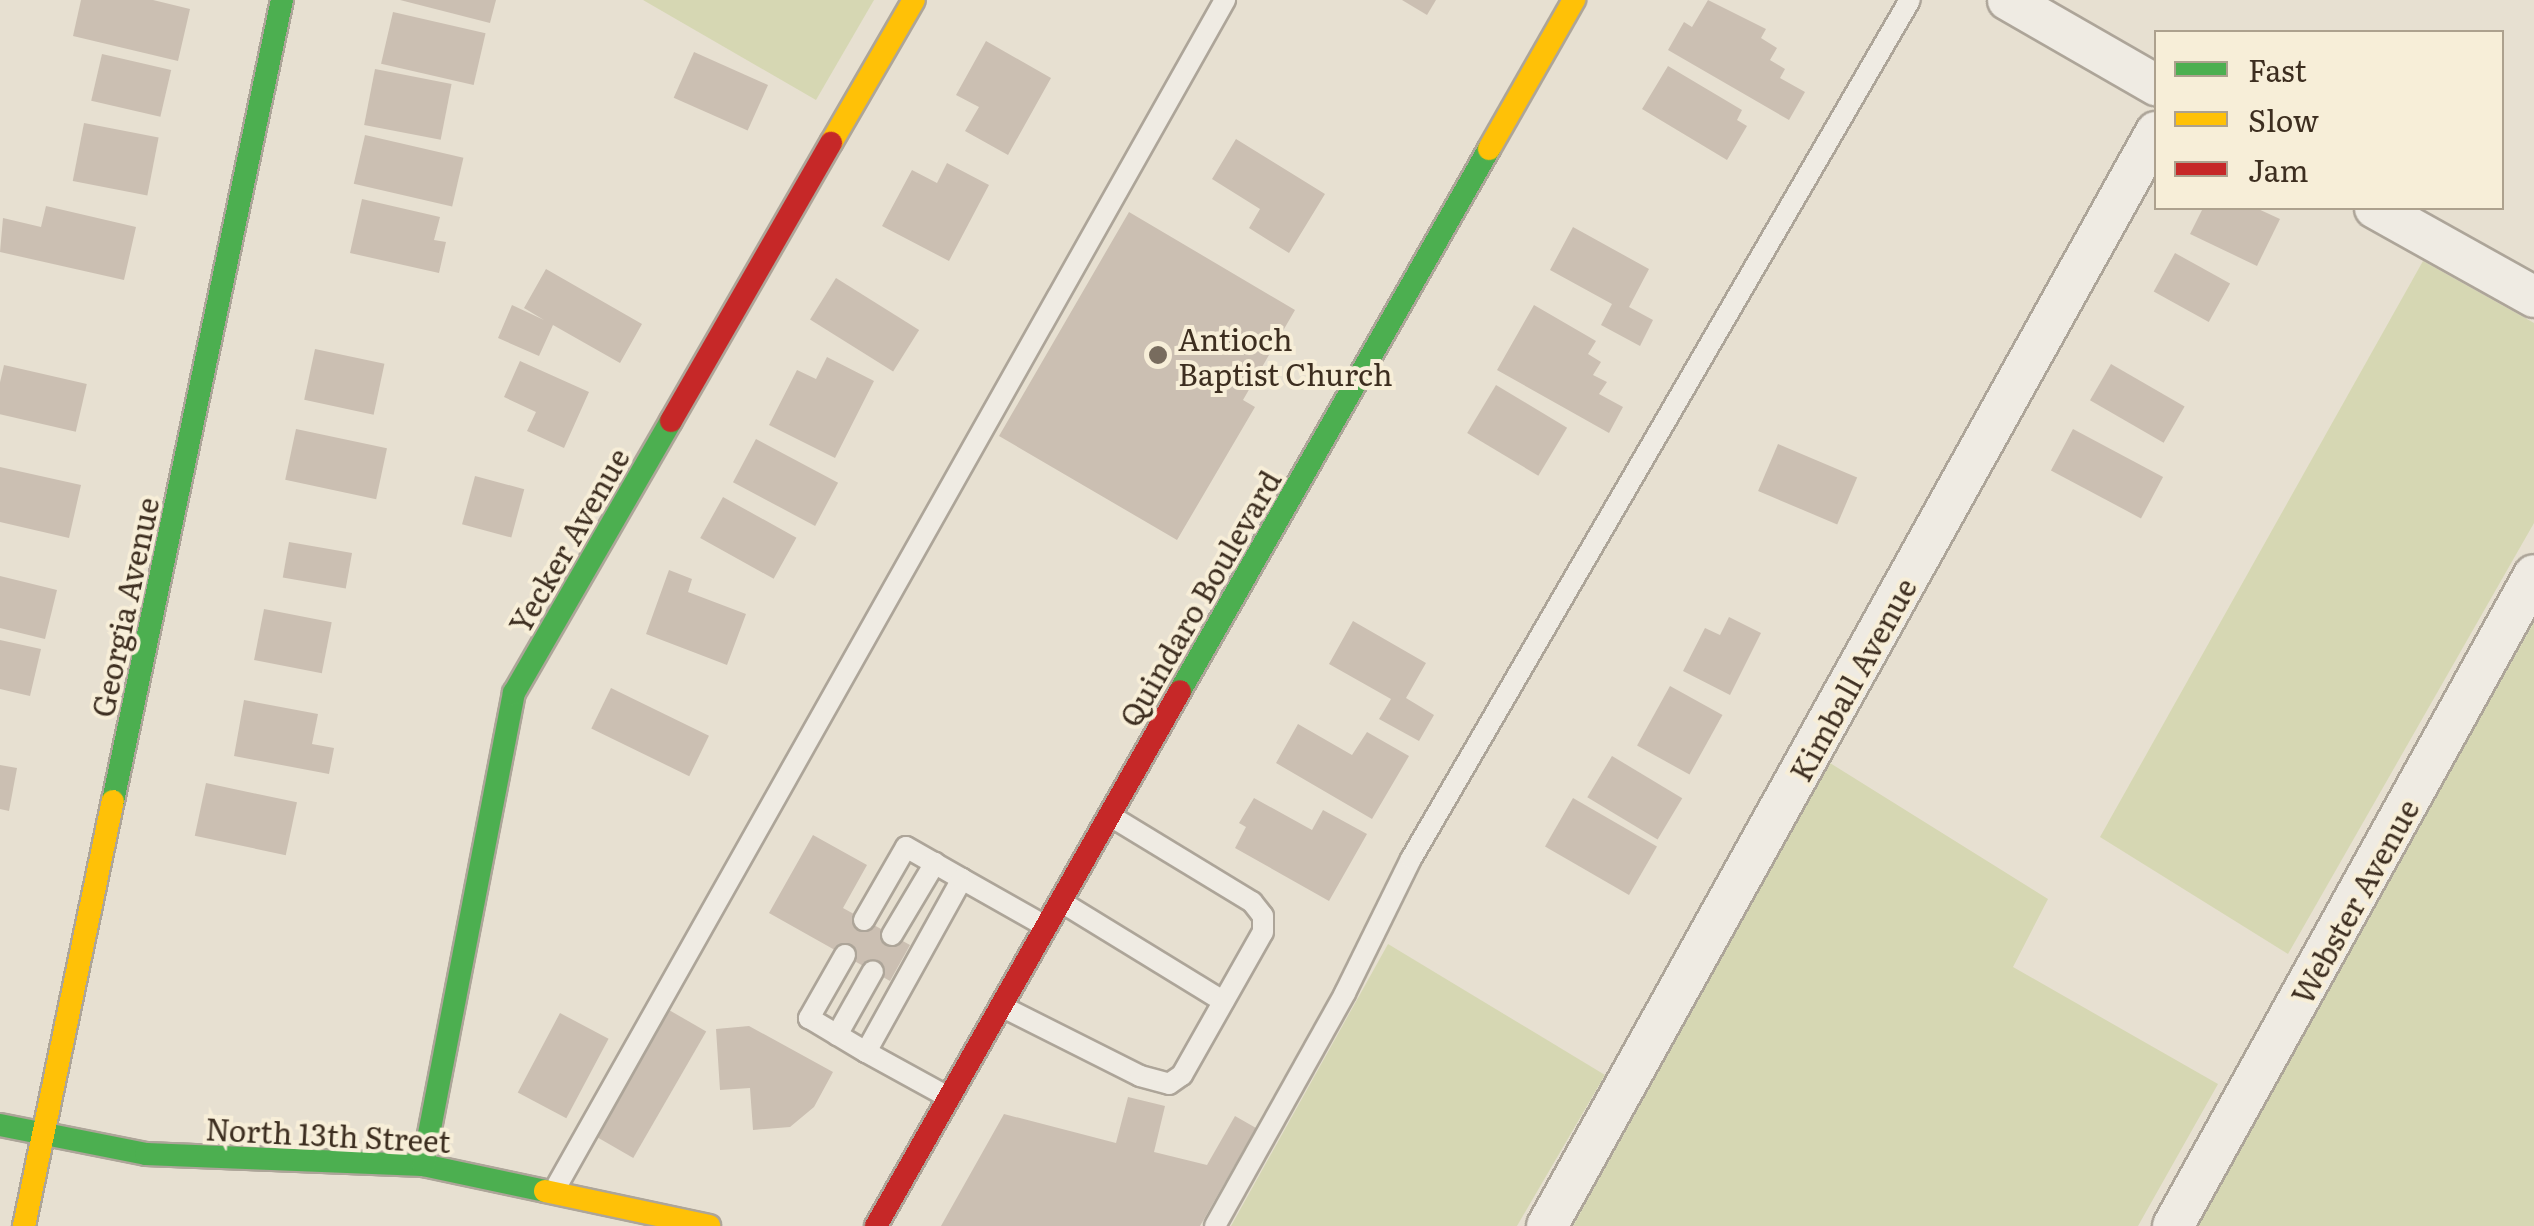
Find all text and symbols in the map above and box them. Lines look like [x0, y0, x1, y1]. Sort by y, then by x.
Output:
legend [2154, 30, 2504, 210]
text: Fast [2248, 47, 2307, 91]
text: Slow [2248, 97, 2319, 141]
text: Jam [2248, 147, 2308, 191]
place label: Antioch Baptist Church [1178, 320, 1393, 390]
marker: Antioch Baptist Church [1147, 344, 1169, 366]
street label: Yecker Avenue [500, 441, 636, 639]
street label: Quindaro Boulevard [1111, 464, 1287, 732]
street label: Georgia Avenue [83, 494, 165, 720]
street label: Kimball Avenue [1781, 571, 1923, 787]
street label: Webster Avenue [2283, 792, 2425, 1010]
street label: North 13th Street [205, 1110, 451, 1158]

